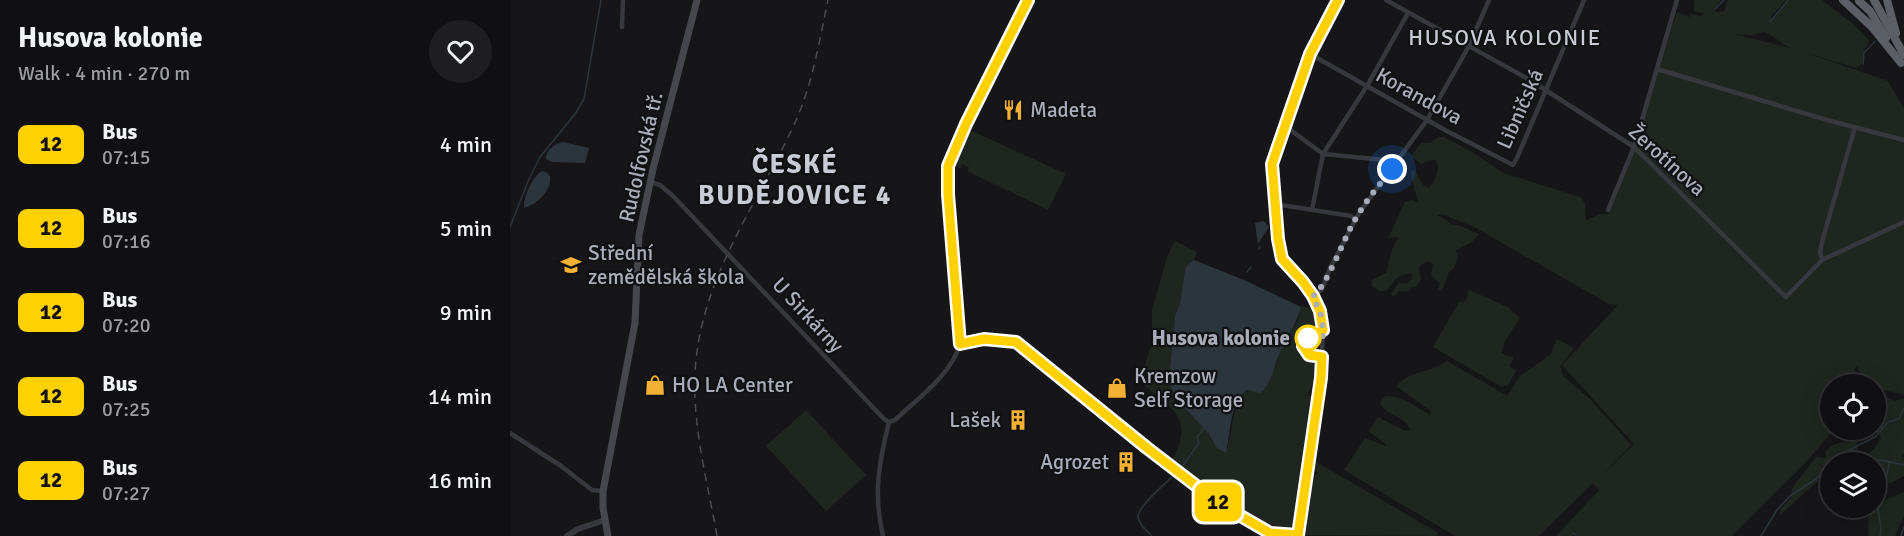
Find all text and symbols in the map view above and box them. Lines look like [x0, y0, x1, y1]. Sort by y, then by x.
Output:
button: heart [429, 20, 492, 83]
text: Husova kolonie [18, 21, 203, 55]
district label: HUSOVA KOLONIE [1408, 24, 1602, 51]
text: Walk · 4 min · 270 m [18, 61, 190, 86]
street label: Korandova [1371, 62, 1467, 130]
street label: Libničská [1491, 65, 1549, 153]
street label: Rudolfovská tř. [613, 89, 669, 225]
place label: Madeta [1030, 97, 1097, 123]
restaurant icon: Madeta [1001, 98, 1025, 122]
text: Bus [102, 118, 137, 145]
street label: Žerotínova [1623, 118, 1711, 202]
text: 12 [40, 131, 62, 157]
text: 4 min [440, 131, 492, 158]
text: 07:15 [102, 145, 151, 170]
district label: ČESKÉ BUDĚJOVICE 4 [698, 147, 892, 212]
your location [1377, 154, 1407, 184]
text: Bus [102, 202, 137, 229]
text: 12 [40, 215, 62, 241]
text: 5 min [440, 215, 492, 242]
text: 07:16 [102, 229, 151, 254]
place label: Střední zemědělská škola [588, 240, 745, 290]
school or university icon: Střední zemědělská škola [559, 253, 583, 277]
street label: U Sirkárny [767, 272, 850, 358]
text: Bus [102, 286, 137, 313]
text: 12 [40, 299, 62, 325]
text: 9 min [440, 299, 492, 326]
text: 07:20 [102, 313, 151, 338]
place label: Husova kolonie [1151, 325, 1290, 351]
marker: Husova kolonie [1295, 325, 1321, 351]
place label: Kremzow Self Storage [1134, 363, 1243, 413]
text: Bus [102, 370, 137, 397]
place label: HO LA Center [672, 372, 793, 398]
shop icon: HO LA Center [643, 373, 667, 397]
map controls [1820, 374, 1886, 518]
button: locate [1820, 374, 1886, 440]
shop icon: Kremzow Self Storage [1105, 376, 1129, 400]
text: 12 [40, 383, 62, 409]
text: 14 min [428, 383, 492, 410]
text: 07:25 [102, 397, 151, 422]
place label: Lašek [949, 407, 1001, 433]
building icon: Lašek [1006, 408, 1030, 432]
place label: Agrozet [1040, 449, 1109, 475]
building icon: Agrozet [1114, 450, 1138, 474]
button: layers [1820, 452, 1886, 518]
text: Bus [102, 454, 137, 481]
text: 12 [40, 467, 62, 493]
text: 16 min [428, 467, 492, 494]
text: 07:27 [102, 481, 151, 506]
line badge: 12 [1191, 482, 1245, 522]
text: 12 [1207, 489, 1229, 515]

